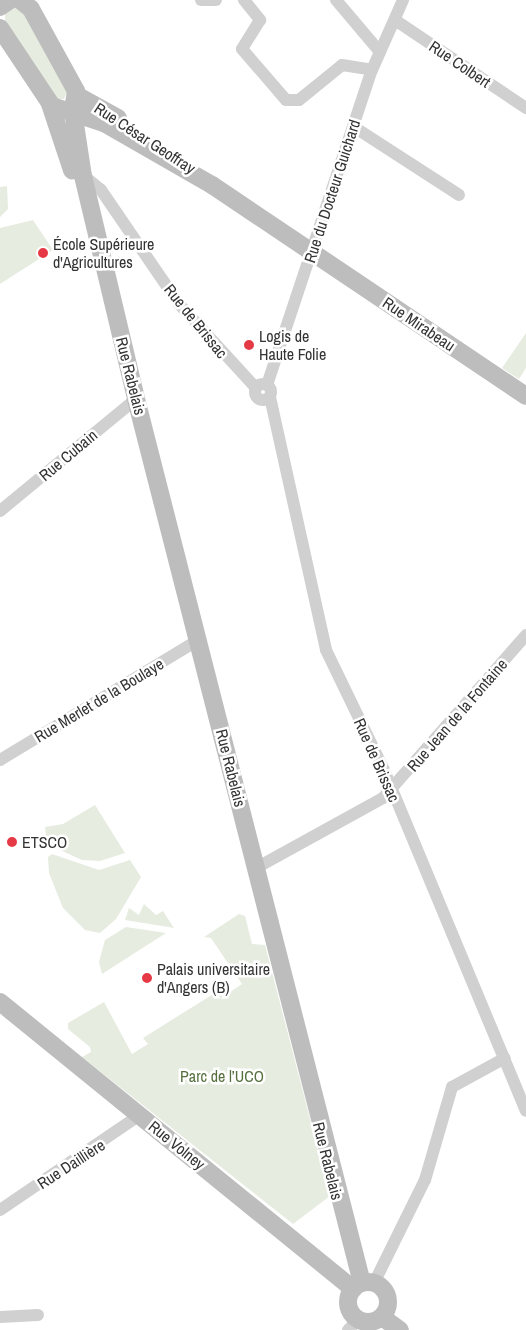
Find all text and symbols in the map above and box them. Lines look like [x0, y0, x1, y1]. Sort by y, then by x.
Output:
street label: Rue Colbert [426, 36, 494, 92]
street label: Rue César Geoffray [91, 98, 199, 178]
street label: Rue du Docteur Guichard [300, 117, 364, 265]
place label: École Supérieure d'Agricultures [53, 234, 154, 272]
marker: École Supérieure d'Agricultures [37, 247, 49, 259]
street label: Rue de Brissac [160, 280, 232, 362]
street label: Rue Mirabeau [379, 293, 459, 355]
place label: Logis de Haute Folie [259, 326, 326, 364]
street label: Rue Rabelais [112, 335, 150, 417]
marker: Logis de Haute Folie [243, 339, 255, 351]
street label: Rue Cubain [35, 425, 101, 485]
street label: Rue Merlet de la Boulaye [31, 654, 167, 746]
street label: Rue Jean de la Fontaine [403, 655, 511, 775]
street label: Rue de Brissac [350, 715, 404, 805]
street label: Rue Rabelais [212, 727, 250, 809]
place label: ETSCO [22, 832, 67, 852]
marker: ETSCO [6, 836, 18, 848]
place label: Palais universitaire d'Angers (B) [157, 959, 270, 997]
marker: Palais universitaire d'Angers (B) [141, 972, 153, 984]
park label: Parc de l’UCO [180, 1066, 264, 1086]
street label: Rue Volney [145, 1116, 209, 1174]
street label: Rue Rabelais [309, 1120, 347, 1202]
street label: Rue Daillière [34, 1135, 108, 1193]

